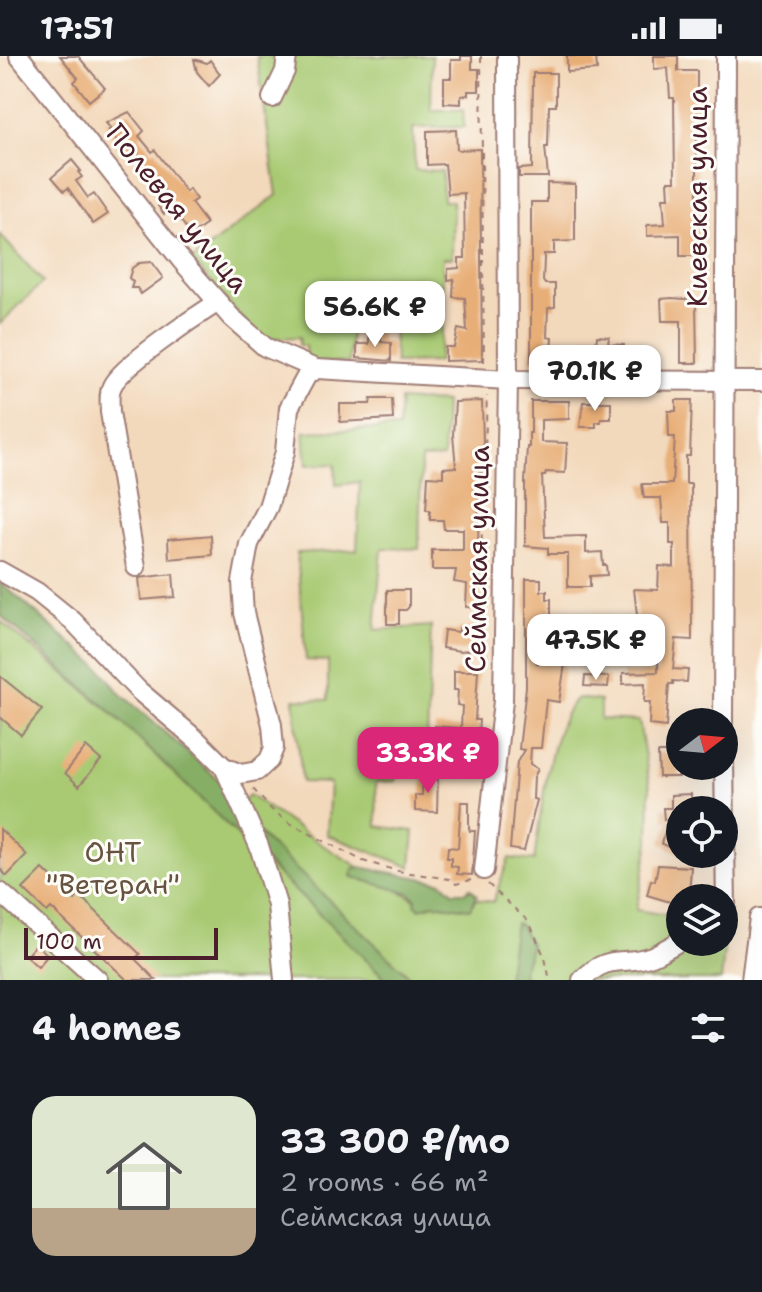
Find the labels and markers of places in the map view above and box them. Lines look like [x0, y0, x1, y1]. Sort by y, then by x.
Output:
pin: 56.6K ₽ [301, 281, 449, 349]
pin: 70.1K ₽ [521, 345, 669, 413]
pin: 47.5K ₽ [522, 614, 670, 682]
pin: 33.3K ₽ [354, 727, 502, 795]

